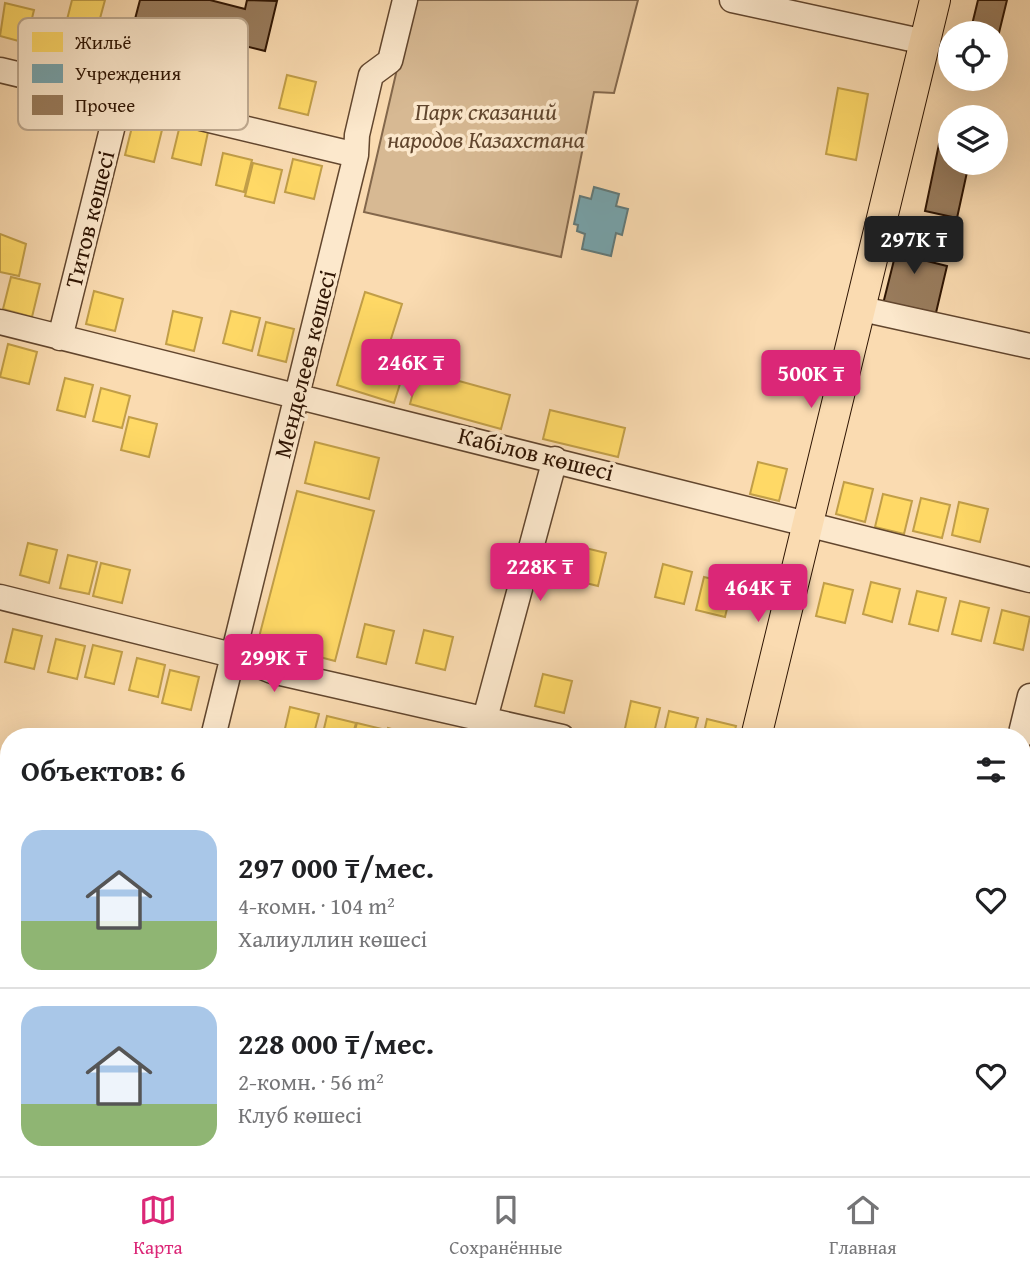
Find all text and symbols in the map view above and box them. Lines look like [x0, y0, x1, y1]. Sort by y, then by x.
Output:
legend [18, 18, 248, 130]
map controls [938, 21, 1008, 175]
button: locate [938, 21, 1008, 91]
text: Жильё [74, 28, 132, 56]
text: Учреждения [75, 59, 181, 87]
text: Прочее [75, 91, 135, 119]
park label: Парк сказаний народов Казахстана [387, 94, 585, 157]
button: layers [938, 105, 1008, 175]
street label: Титов көшесі [56, 146, 124, 291]
pin: 297K ₸ [857, 216, 971, 276]
text: 297K ₸ [880, 222, 948, 255]
street label: Менделеев көшесі [264, 266, 345, 462]
pin: 246K ₸ [354, 340, 468, 399]
text: 246K ₸ [377, 345, 445, 378]
pin: 500K ₸ [754, 350, 868, 410]
text: 500K ₸ [777, 356, 845, 389]
street label: Кабілов көшесі [455, 417, 618, 490]
pin: 228K ₸ [483, 544, 597, 603]
text: 228K ₸ [506, 549, 574, 582]
pin: 464K ₸ [701, 564, 815, 624]
text: 464K ₸ [724, 570, 792, 603]
pin: 299K ₸ [217, 634, 331, 694]
text: 299K ₸ [240, 640, 308, 673]
text: Объектов: 6 [21, 748, 185, 792]
icon: filters [972, 751, 1010, 789]
text: 297 000 ₸/мес. [238, 845, 434, 889]
icon: home [77, 858, 161, 942]
icon: heart [972, 881, 1010, 919]
text: 4-комн. · 104 m² [238, 889, 395, 922]
text: Халиуллин көшесі [238, 922, 427, 955]
text: 228 000 ₸/мес. [238, 1021, 434, 1065]
icon: home [77, 1034, 161, 1118]
icon: heart [972, 1057, 1010, 1095]
text: 2-комн. · 56 m² [238, 1065, 384, 1098]
text: Клуб көшесі [238, 1098, 362, 1131]
tab: Карта [133, 1191, 183, 1261]
tab: Сохранённые [449, 1191, 562, 1261]
tab: Главная [829, 1191, 897, 1261]

